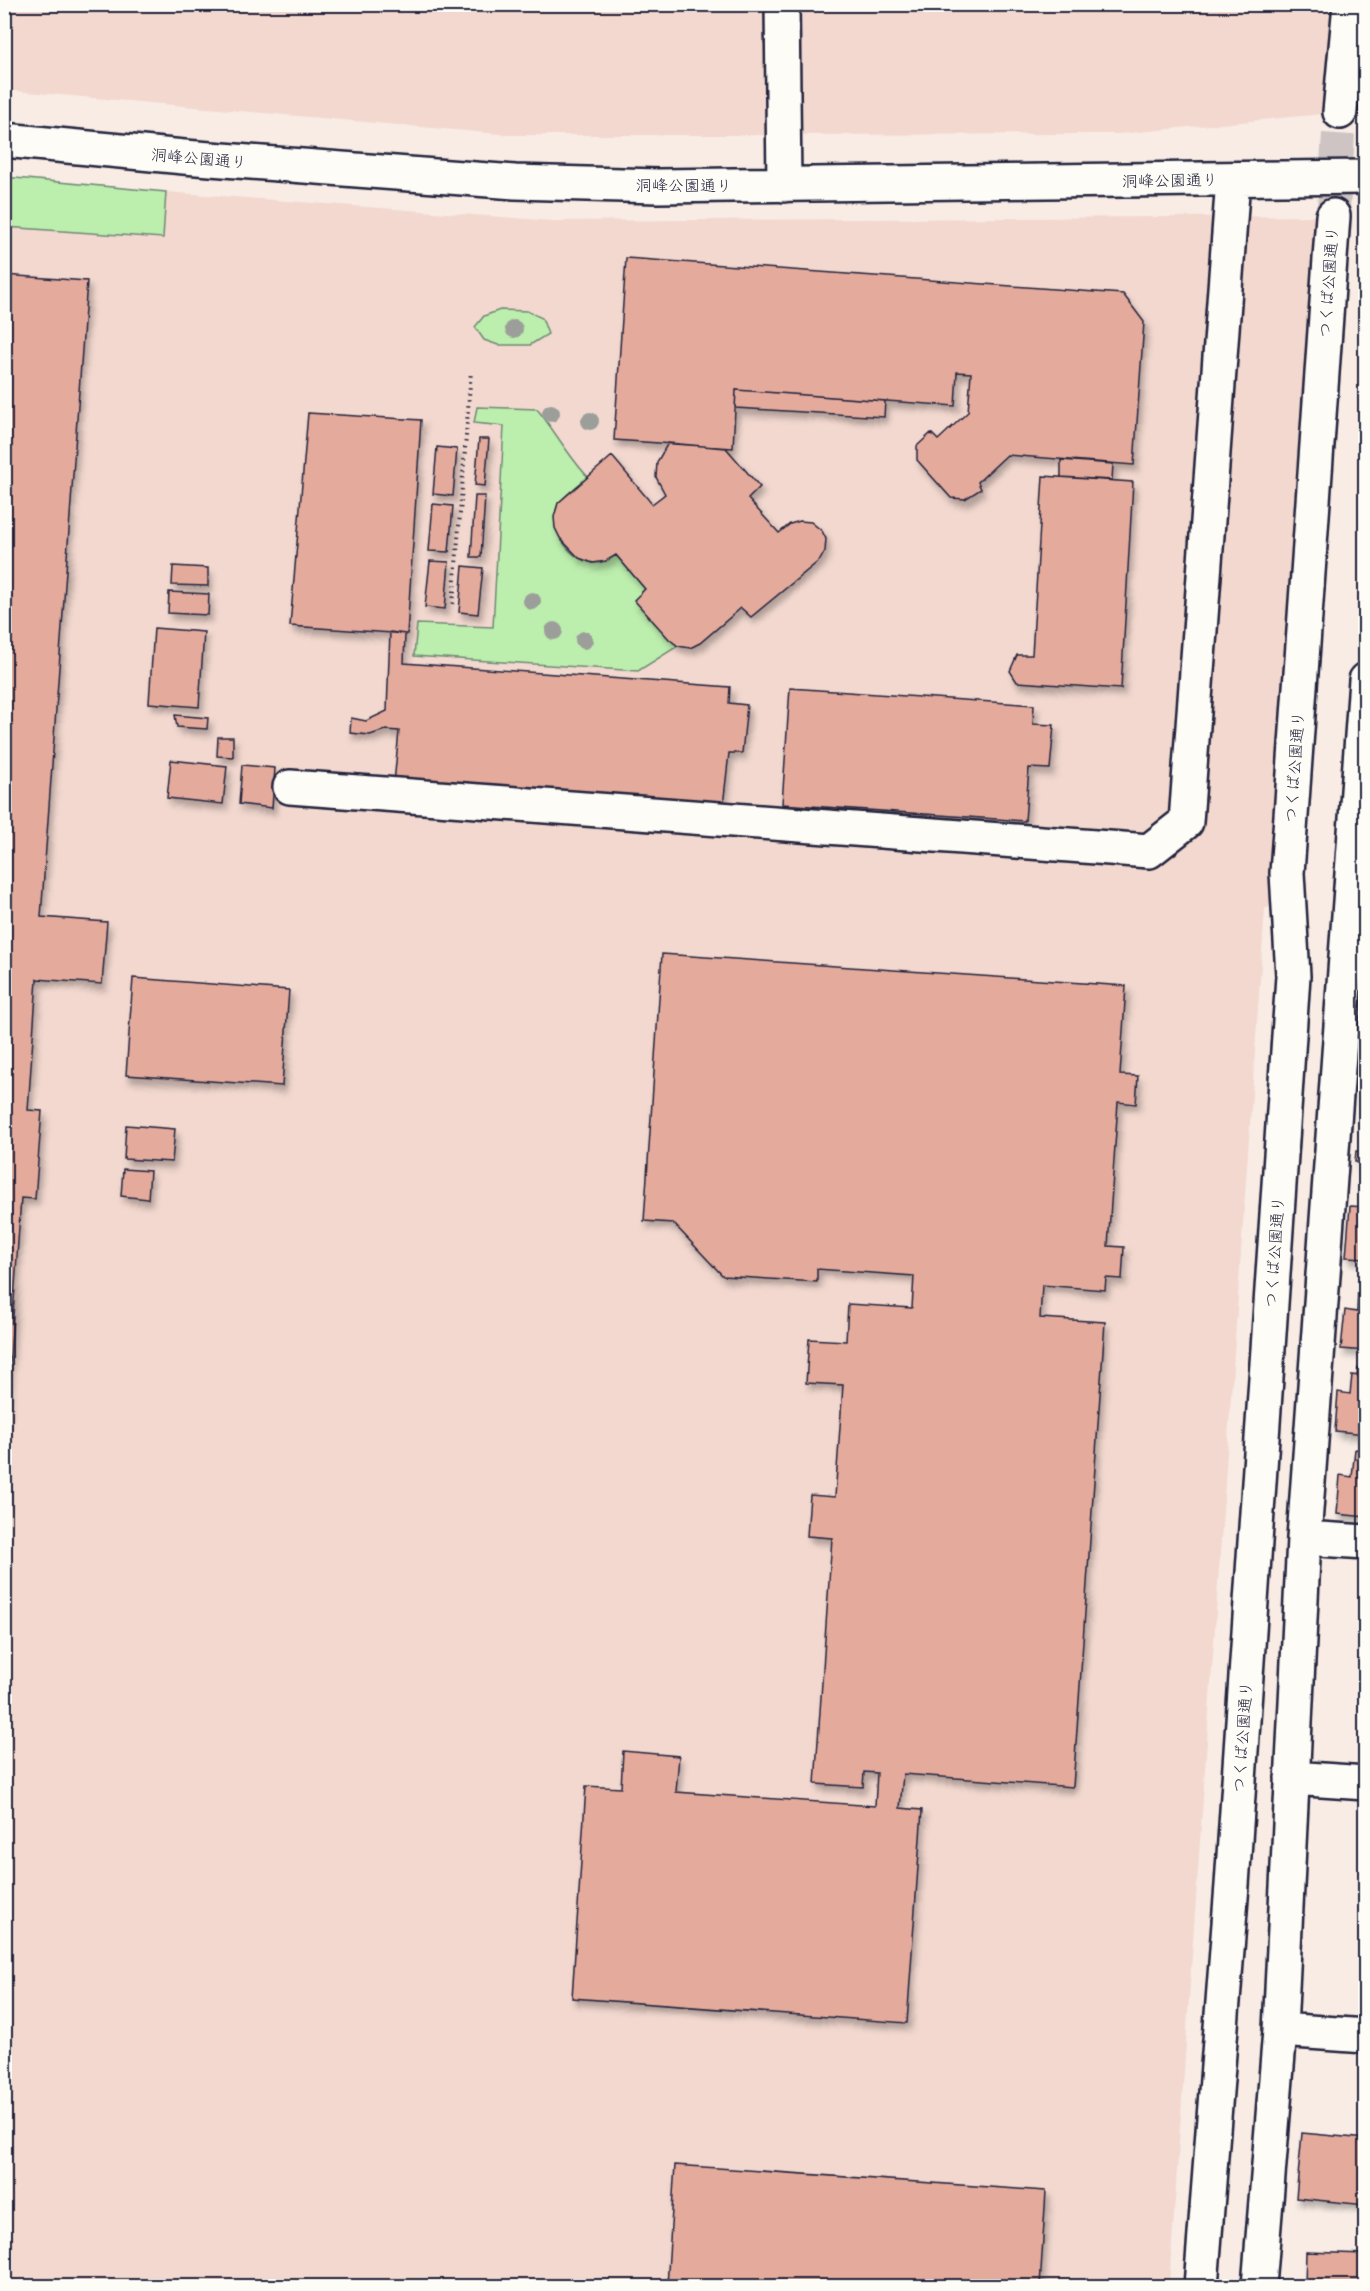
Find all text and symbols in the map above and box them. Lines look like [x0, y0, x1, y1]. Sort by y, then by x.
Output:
street label: 洞峰公園通り [150, 144, 248, 173]
street label: 洞峰公園通り [1122, 169, 1218, 192]
street label: 洞峰公園通り [636, 175, 732, 196]
street label: つくば公園通り [1314, 225, 1343, 339]
street label: つくば公園通り [1280, 710, 1309, 824]
street label: つくば公園通り [1260, 1195, 1289, 1309]
street label: つくば公園通り [1228, 1680, 1257, 1794]

